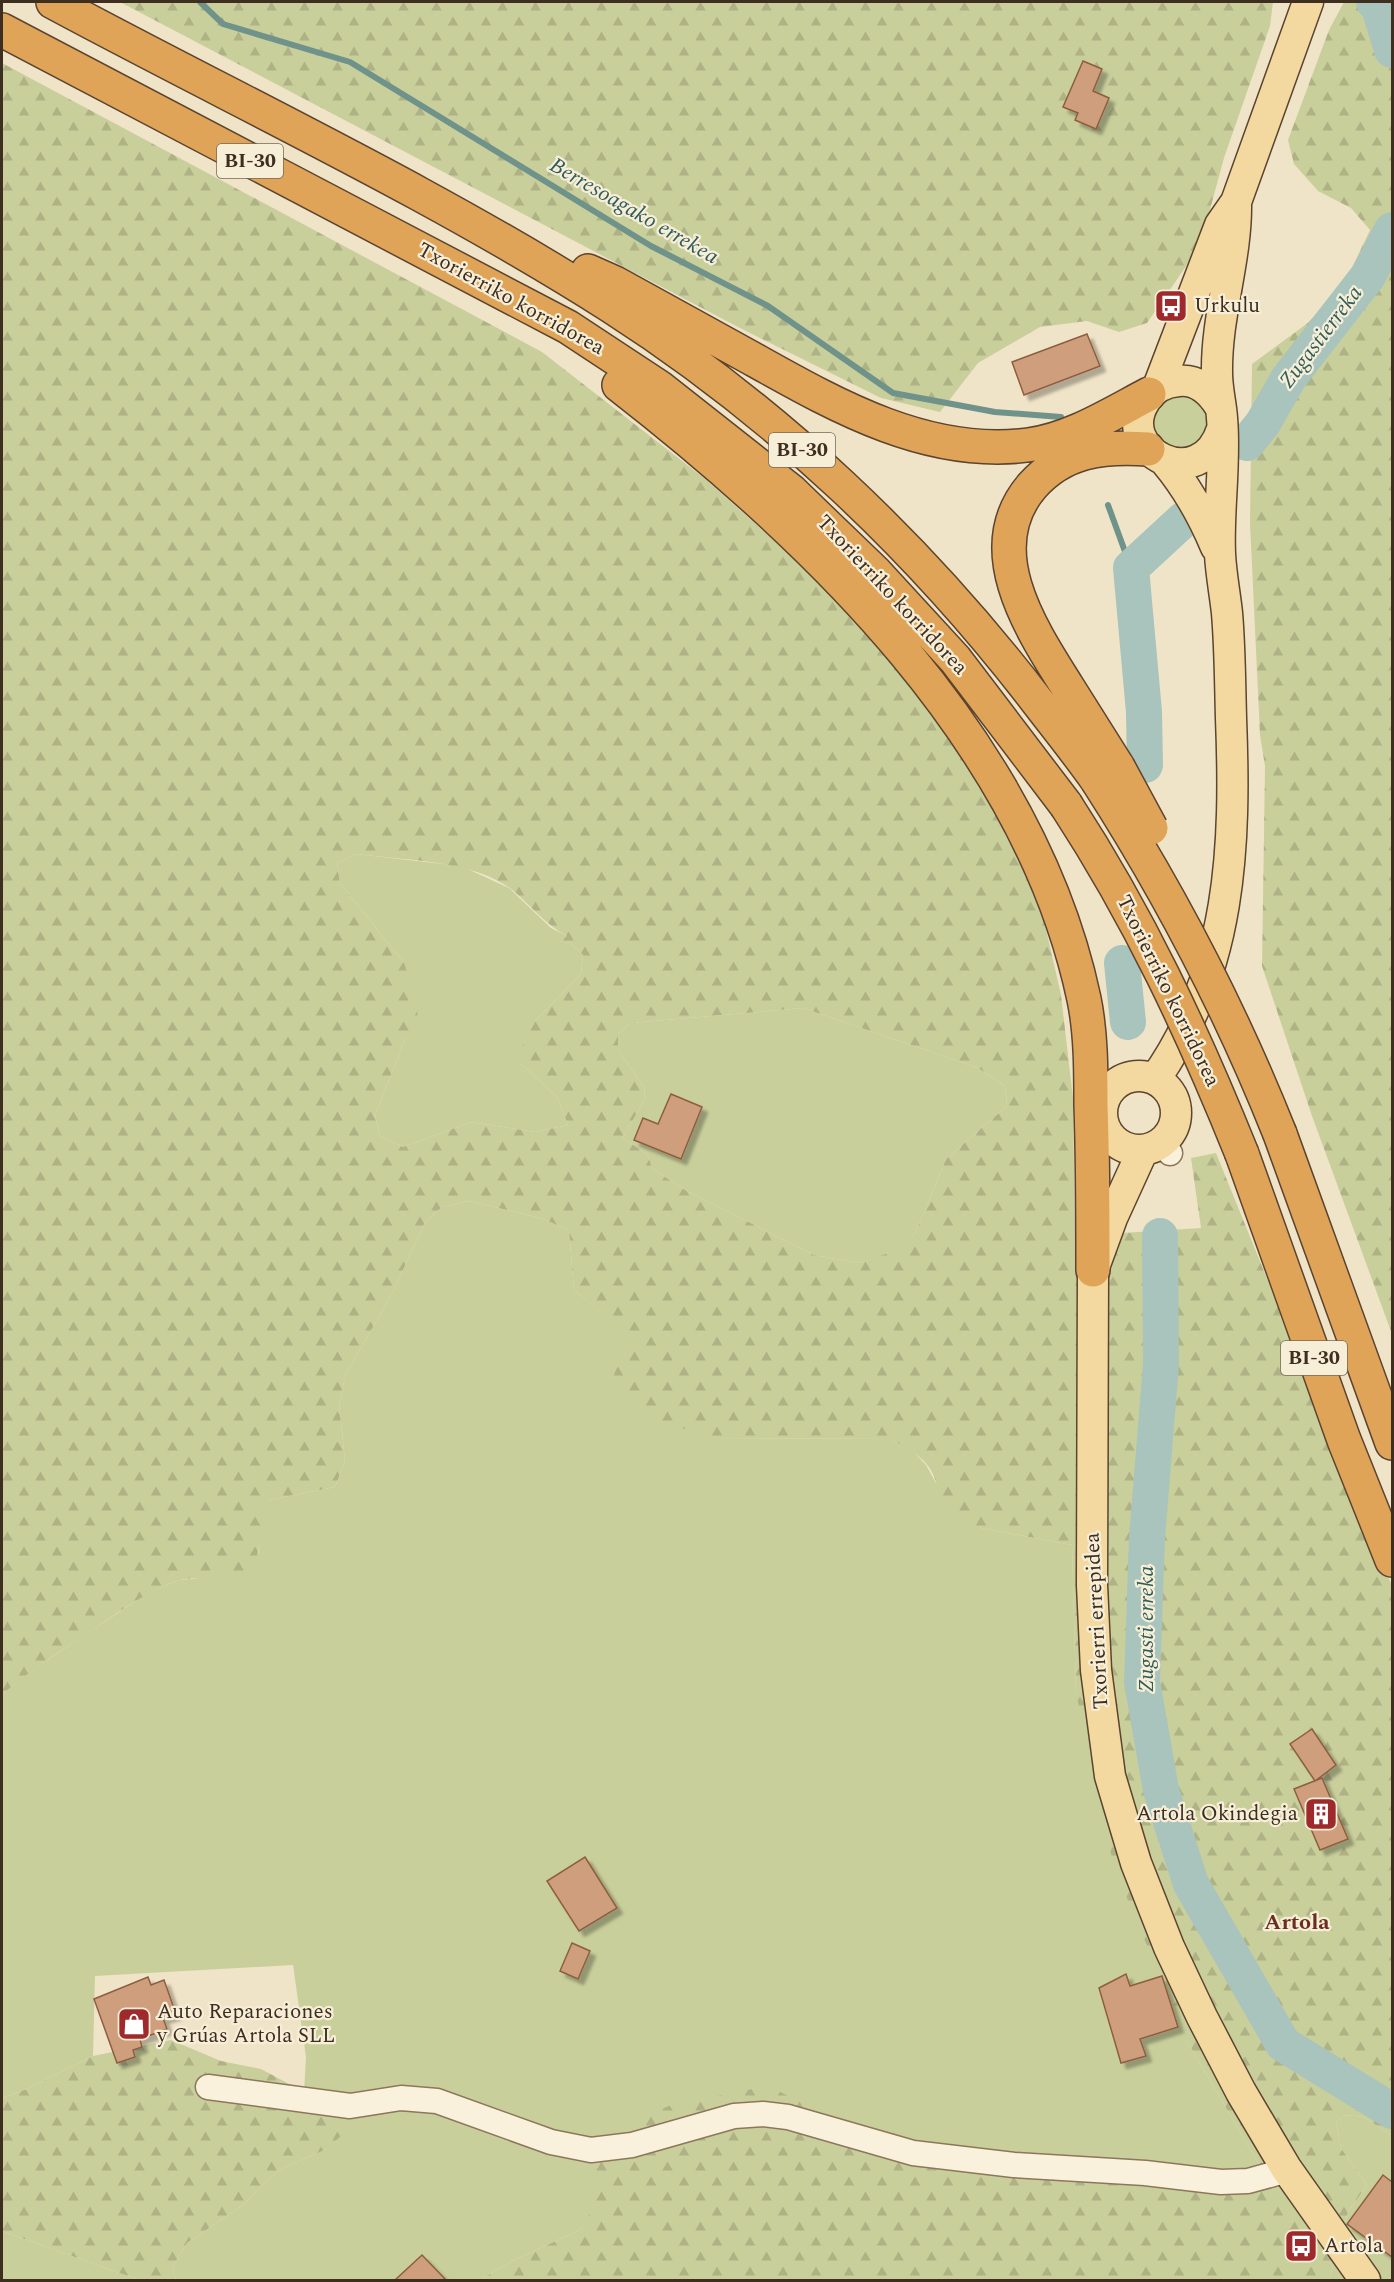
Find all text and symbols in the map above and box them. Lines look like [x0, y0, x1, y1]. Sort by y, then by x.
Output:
road number: BI-30 [217, 144, 283, 178]
water label: Berresoagako errekea [543, 149, 725, 273]
street label: Txorierriko korridorea [412, 234, 611, 364]
water label: Zugastierreka [1271, 278, 1371, 396]
bus stop icon: Urkulu [1153, 288, 1189, 324]
place label: Urkulu [1194, 290, 1260, 322]
road number: BI-30 [769, 433, 835, 467]
street label: Txorierriko korridorea [809, 507, 976, 683]
street label: Txorierriko korridorea [1108, 890, 1229, 1093]
road number: BI-30 [1281, 1341, 1347, 1375]
street label: Txorierri errepidea [1076, 1531, 1118, 1710]
water label: Zugasti erreka [1130, 1566, 1163, 1693]
building icon: Artola Okindegia [1303, 1796, 1339, 1832]
place label: Artola Okindegia [1136, 1798, 1299, 1830]
district label: Artola [1264, 1906, 1330, 1939]
place label: Auto Reparaciones y Grúas Artola SLL [156, 1996, 335, 2052]
shop icon: Auto Reparaciones y Grúas Artola SLL [116, 2006, 152, 2042]
bus stop icon: Artola [1283, 2228, 1319, 2264]
place label: Artola [1324, 2230, 1384, 2262]

